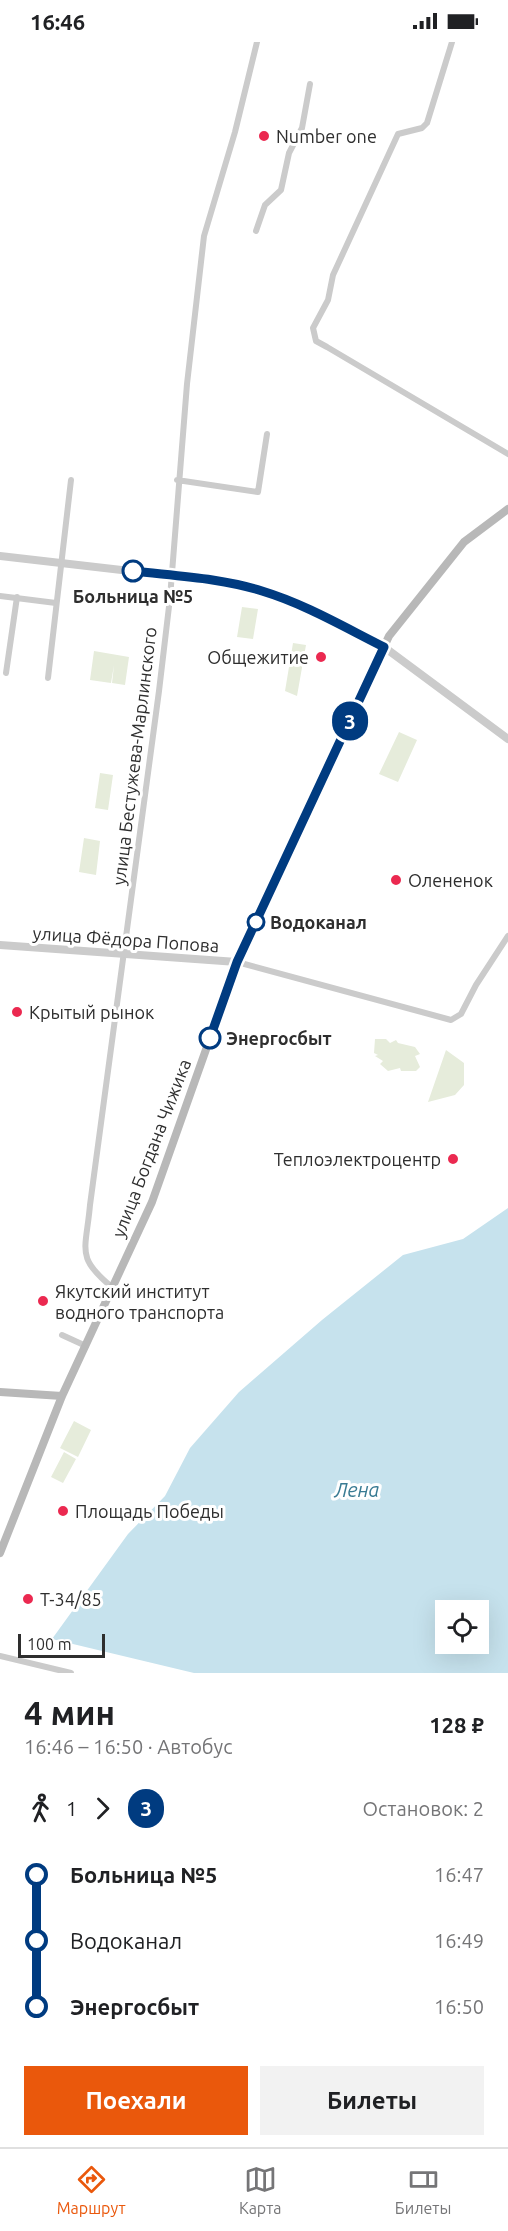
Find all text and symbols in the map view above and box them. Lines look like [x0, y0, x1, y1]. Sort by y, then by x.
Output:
text: 16:46 [30, 9, 85, 34]
place label: Number one [276, 126, 377, 146]
marker: Number one [257, 129, 271, 143]
marker: Больница №5 [122, 560, 144, 582]
place label: Больница №5 [73, 586, 193, 606]
street label: улица Бестужева-Марлинского [108, 626, 160, 886]
place label: Общежитие [207, 647, 309, 667]
marker: Общежитие [314, 650, 328, 664]
line badge: 3 [330, 702, 370, 740]
text: 3 [344, 709, 356, 733]
place label: Олененок [408, 870, 493, 890]
marker: Олененок [389, 873, 403, 887]
place label: Водоканал [270, 912, 367, 932]
marker: Водоканал [247, 913, 265, 931]
street label: улица Фёдора Попова [32, 923, 220, 955]
place label: Крытый рынок [29, 1002, 154, 1022]
marker: Крытый рынок [10, 1005, 24, 1019]
marker: Энергосбыт [199, 1027, 221, 1049]
place label: Энергосбыт [226, 1028, 332, 1048]
street label: улица Богдана Чижика [108, 1056, 194, 1240]
place label: Теплоэлектроцентр [274, 1149, 441, 1169]
marker: Теплоэлектроцентр [446, 1152, 460, 1166]
place label: Якутский институт водного транспорта [55, 1281, 224, 1322]
marker: Якутский институт водного транспорта [36, 1294, 50, 1308]
water label: Лена [334, 1478, 380, 1501]
place label: Площадь Победы [75, 1501, 224, 1521]
marker: Площадь Победы [56, 1504, 70, 1518]
place label: T-34/85 [40, 1589, 102, 1609]
marker: T-34/85 [21, 1592, 35, 1606]
map controls [435, 1600, 489, 1654]
button: locate [435, 1600, 489, 1654]
scale bar [18, 1631, 105, 1658]
text: 100 m [27, 1635, 72, 1653]
text: 4 мин [24, 1694, 115, 1731]
text: 128 ₽ [429, 1712, 484, 1737]
text: 16:46 – 16:50 · Автобус [24, 1735, 233, 1758]
icon: walk [24, 1792, 57, 1825]
icon: forward [86, 1792, 119, 1825]
text: 3 [140, 1796, 152, 1820]
text: 1 [66, 1797, 77, 1820]
text: Остановок: 2 [363, 1797, 484, 1820]
text: Больница №5 [70, 1862, 217, 1887]
text: 16:47 [434, 1863, 484, 1886]
text: Водоканал [70, 1928, 182, 1953]
text: 16:49 [434, 1929, 484, 1952]
text: Энергосбыт [70, 1994, 199, 2019]
text: 16:50 [434, 1995, 484, 2018]
button: Поехали [24, 2066, 248, 2135]
button: Билеты [260, 2066, 484, 2135]
tab: Маршрут [57, 2163, 126, 2217]
tab: Карта [239, 2163, 282, 2217]
tab: Билеты [395, 2163, 451, 2217]

